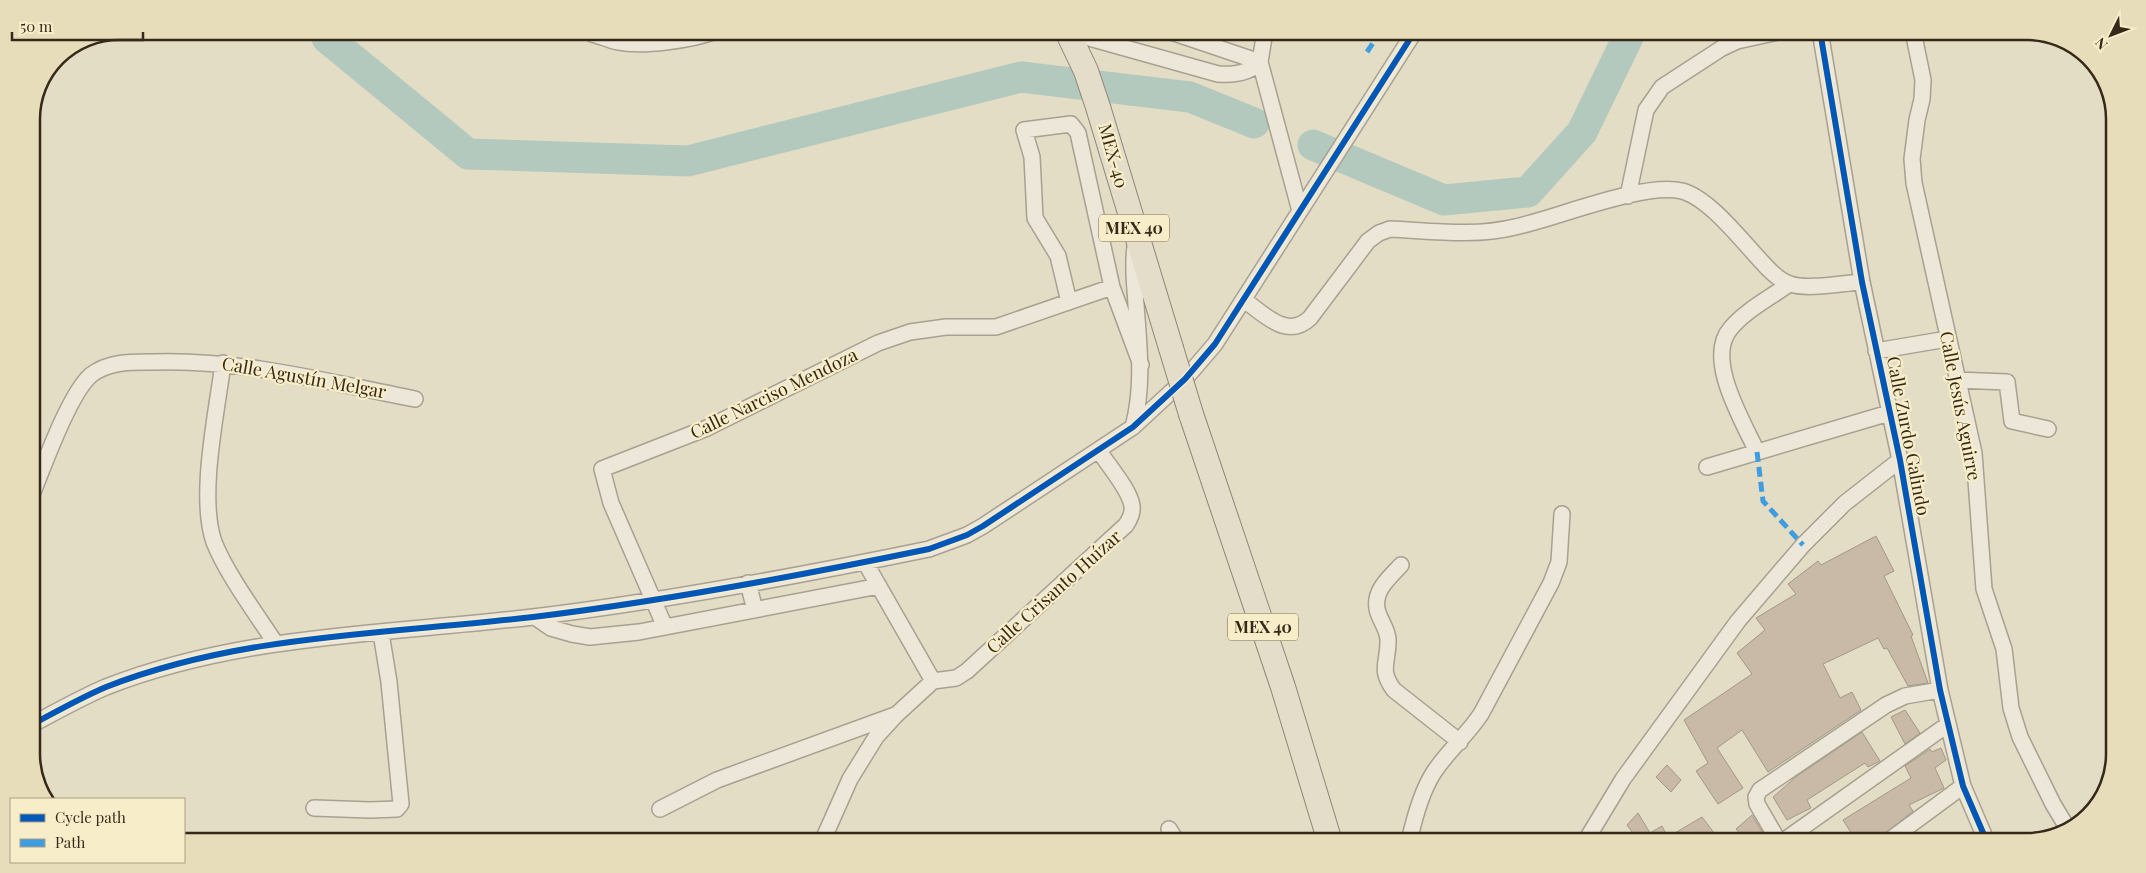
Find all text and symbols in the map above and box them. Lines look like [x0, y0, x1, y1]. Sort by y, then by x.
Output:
scale bar [12, 10, 144, 42]
north arrow [2086, 10, 2136, 60]
text: 50 m [20, 16, 53, 36]
text: N [2091, 34, 2111, 54]
street label: MEX-40 [1093, 121, 1135, 191]
road number: MEX 40 [1099, 214, 1169, 242]
street label: Calle Jesús Aguirre [1935, 329, 1987, 482]
street label: Calle Narciso Mendoza [686, 342, 861, 444]
street label: Calle Agustín Melgar [220, 351, 388, 403]
street label: Calle Zurdo Galindo [1882, 354, 1936, 518]
street label: Calle Crisanto Huízar [981, 524, 1126, 658]
road number: MEX 40 [1228, 614, 1298, 640]
legend [10, 798, 185, 863]
text: Cycle path [55, 807, 126, 827]
text: Path [55, 832, 85, 852]

